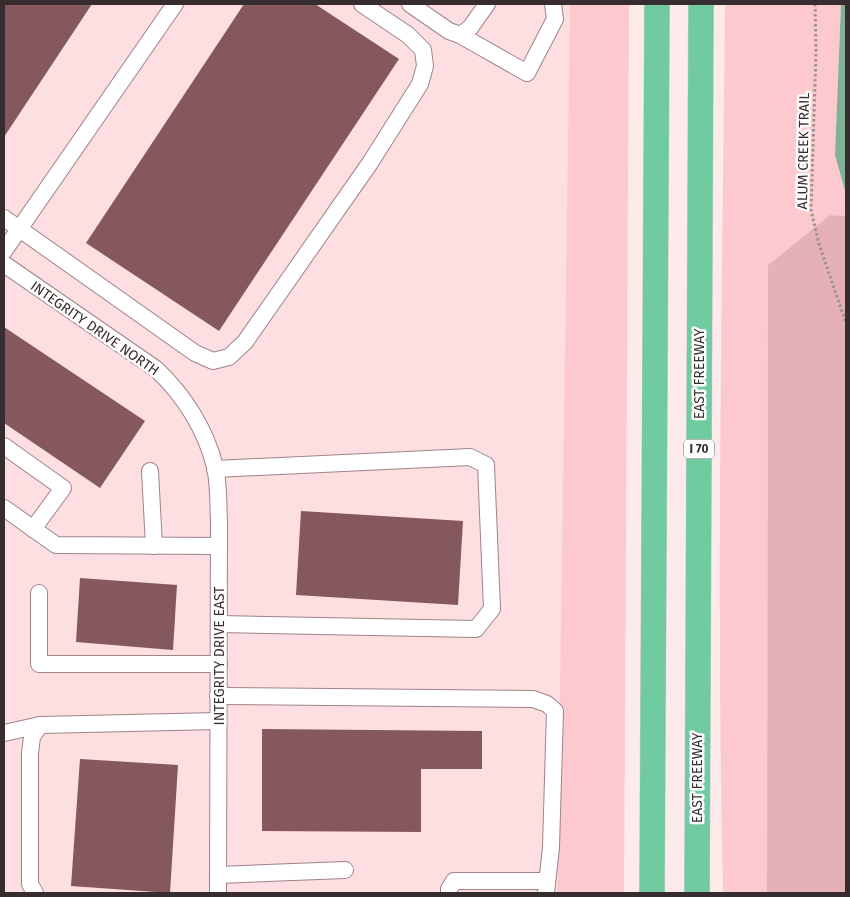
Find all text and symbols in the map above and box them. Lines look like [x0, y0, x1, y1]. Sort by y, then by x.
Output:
street label: ALUM CREEK TRAIL [794, 93, 813, 209]
street label: INTEGRITY DRIVE NORTH [27, 278, 162, 379]
street label: EAST FREEWAY [691, 328, 708, 419]
road number: I 70 [684, 439, 714, 458]
street label: INTEGRITY DRIVE EAST [211, 586, 228, 726]
street label: EAST FREEWAY [689, 732, 706, 823]

